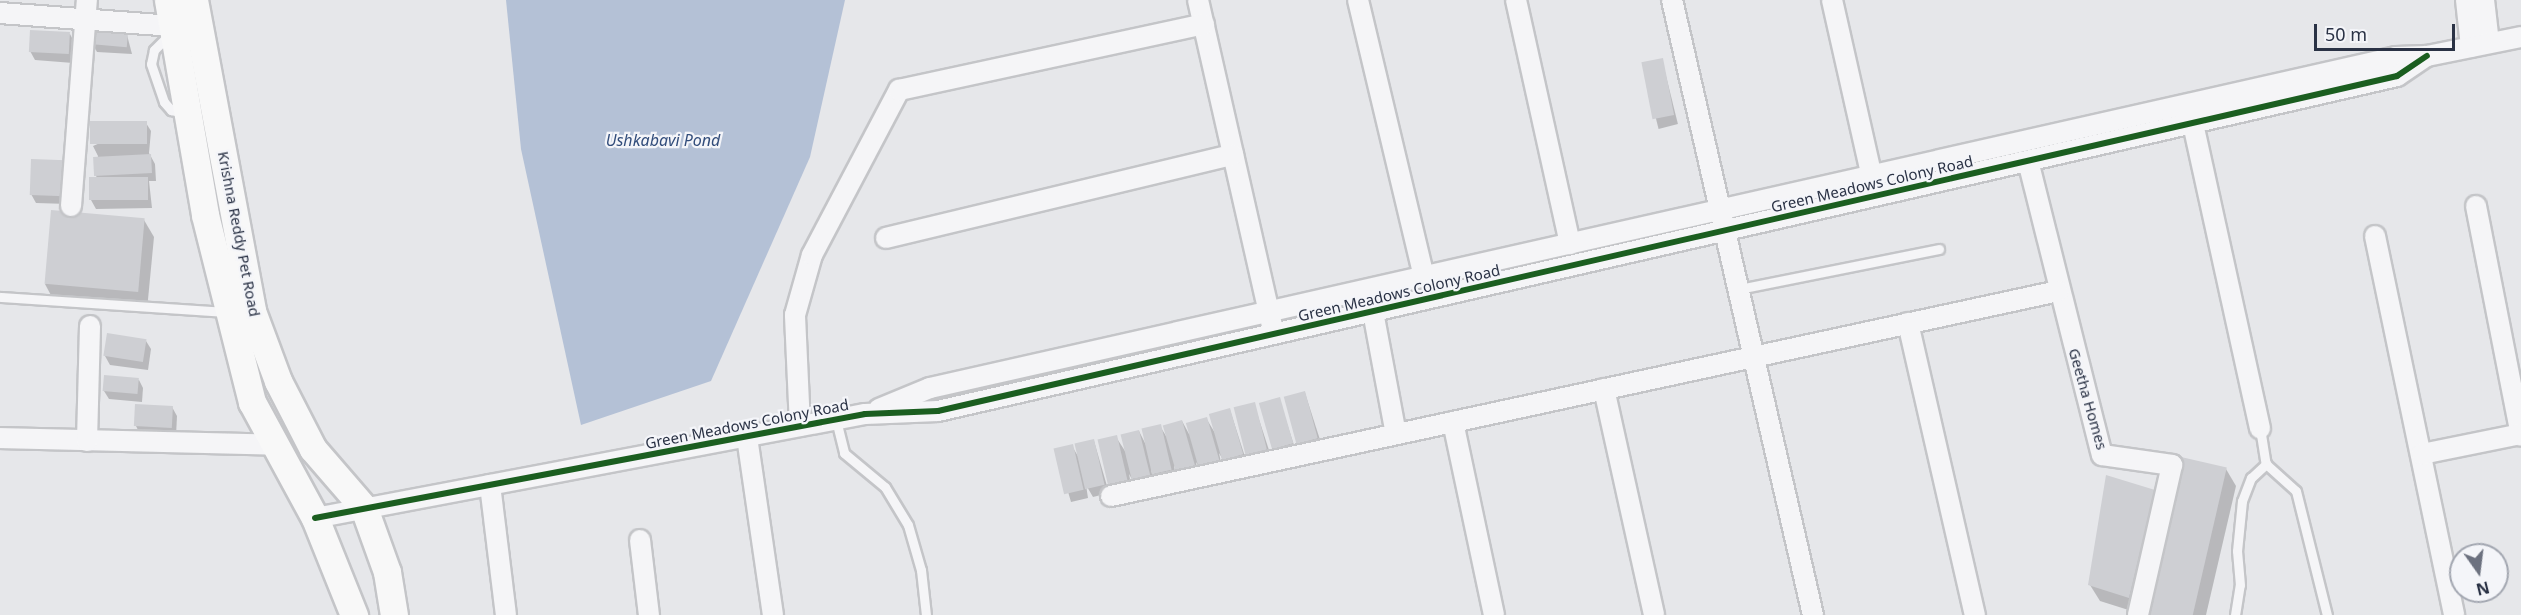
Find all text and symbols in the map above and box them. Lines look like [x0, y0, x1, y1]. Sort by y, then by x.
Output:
scale bar [2317, 12, 2458, 50]
text: 50 m [2325, 22, 2367, 46]
water label: Ushkabavi Pond [606, 130, 720, 150]
street label: Krishna Reddy Pet Road [214, 150, 264, 318]
street label: Green Meadows Colony Road [1769, 152, 1975, 216]
street label: Green Meadows Colony Road [1296, 261, 1502, 325]
street label: Geetha Homes [2065, 346, 2111, 452]
street label: Green Meadows Colony Road [644, 395, 850, 453]
north arrow [2449, 543, 2509, 603]
text: N [2474, 576, 2492, 601]

